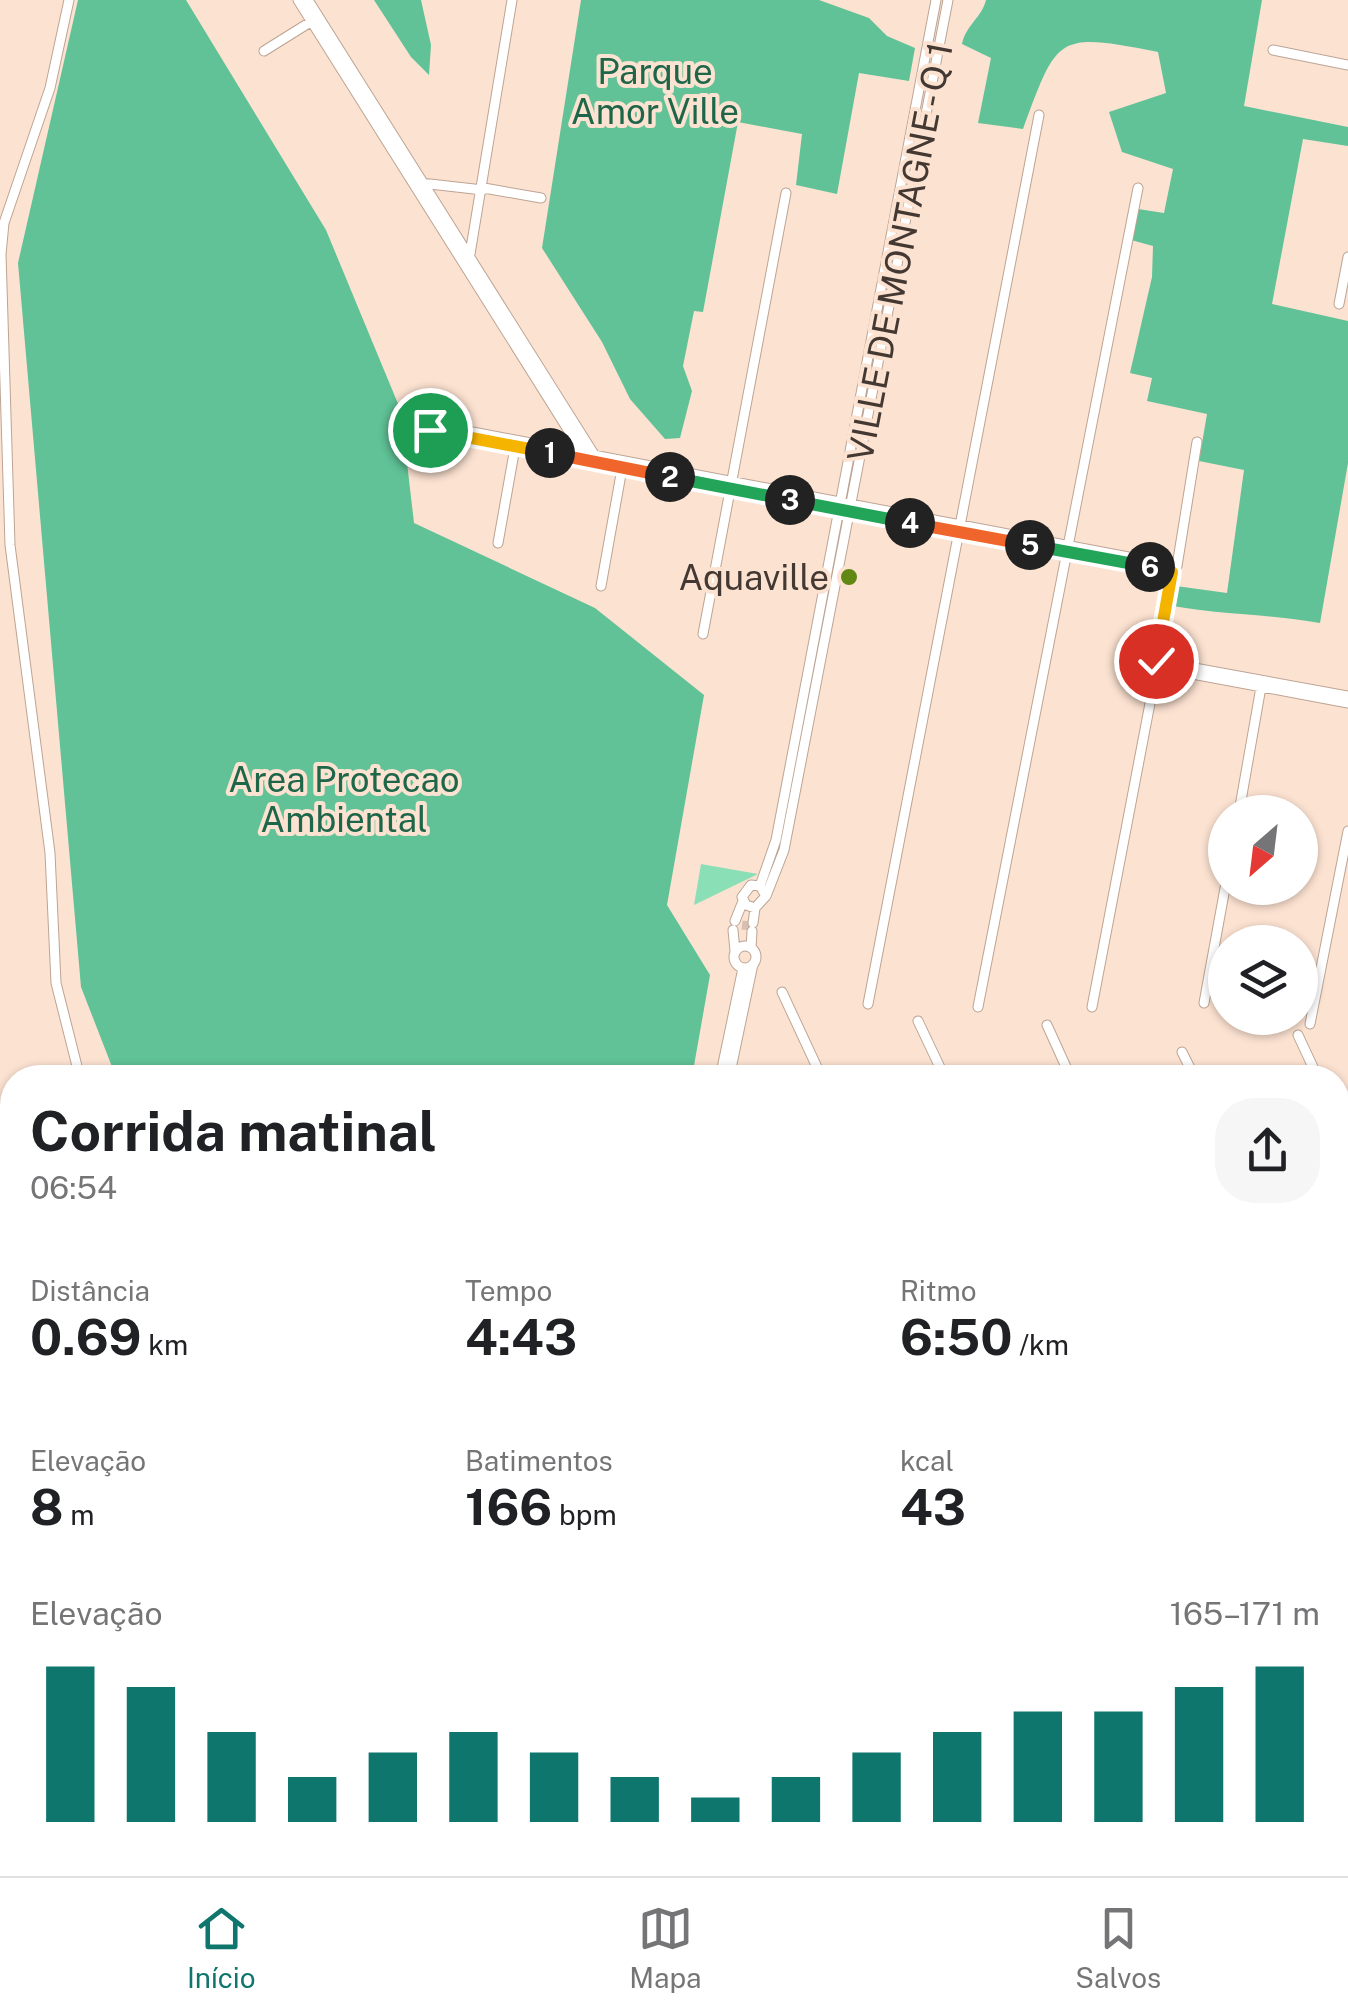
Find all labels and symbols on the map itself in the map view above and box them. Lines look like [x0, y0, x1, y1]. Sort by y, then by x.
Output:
street label: VILLE DE MONTAGNE - Q 1 [839, 39, 961, 465]
park label: Parque Amor Ville [571, 51, 739, 132]
pin [388, 388, 473, 473]
pin: 1 [525, 428, 575, 478]
pin: 2 [645, 452, 695, 502]
pin: 3 [765, 475, 815, 525]
pin: 4 [885, 498, 935, 548]
pin: 5 [1005, 520, 1055, 570]
pin: 6 [1125, 542, 1175, 592]
place label: Aquaville [679, 557, 829, 598]
marker: Aquaville [838, 566, 860, 588]
pin [1114, 619, 1199, 704]
park label: Area Protecao Ambiental [228, 759, 460, 840]
north arrow [1208, 795, 1318, 905]

